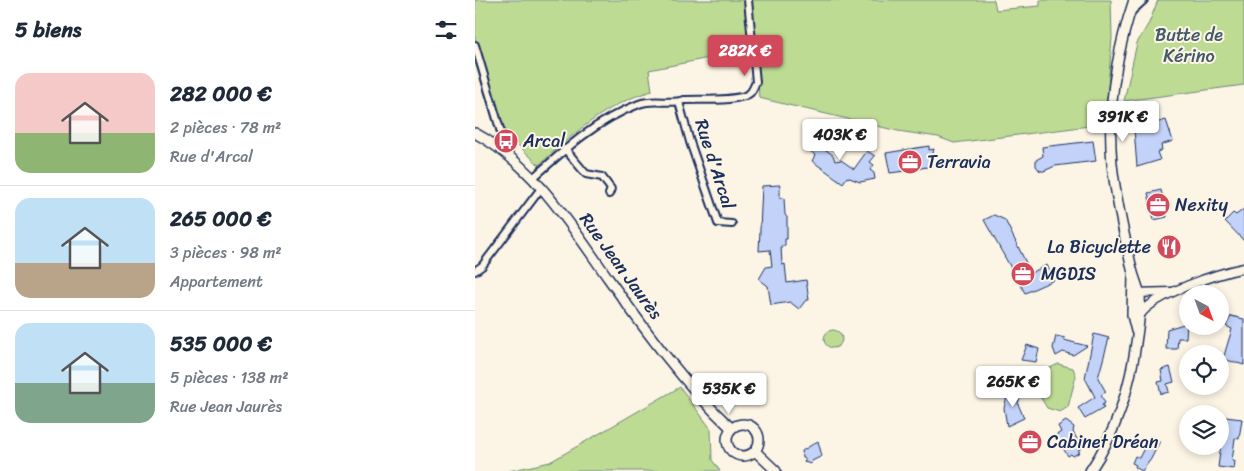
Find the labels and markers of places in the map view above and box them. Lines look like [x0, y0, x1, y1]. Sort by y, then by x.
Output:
pin: 282K € [704, 34, 786, 77]
pin: 391K € [1082, 100, 1164, 143]
pin: 403K € [799, 119, 881, 161]
place label: Arcal [522, 125, 566, 157]
bus stop icon: Arcal [493, 128, 519, 154]
place label: Terravia [927, 146, 991, 178]
office icon: Terravia [897, 149, 923, 175]
place label: Nexity [1175, 189, 1229, 221]
office icon: Nexity [1145, 192, 1171, 218]
place label: La Bicyclette [1047, 231, 1151, 263]
restaurant icon: La Bicyclette [1156, 234, 1182, 260]
place label: MGDIS [1041, 258, 1096, 290]
office icon: MGDIS [1010, 261, 1036, 287]
pin: 265K € [972, 366, 1054, 408]
pin: 535K € [688, 372, 770, 415]
place label: Cabinet Dréan [1047, 426, 1159, 458]
office icon: Cabinet Dréan [1017, 429, 1043, 455]

